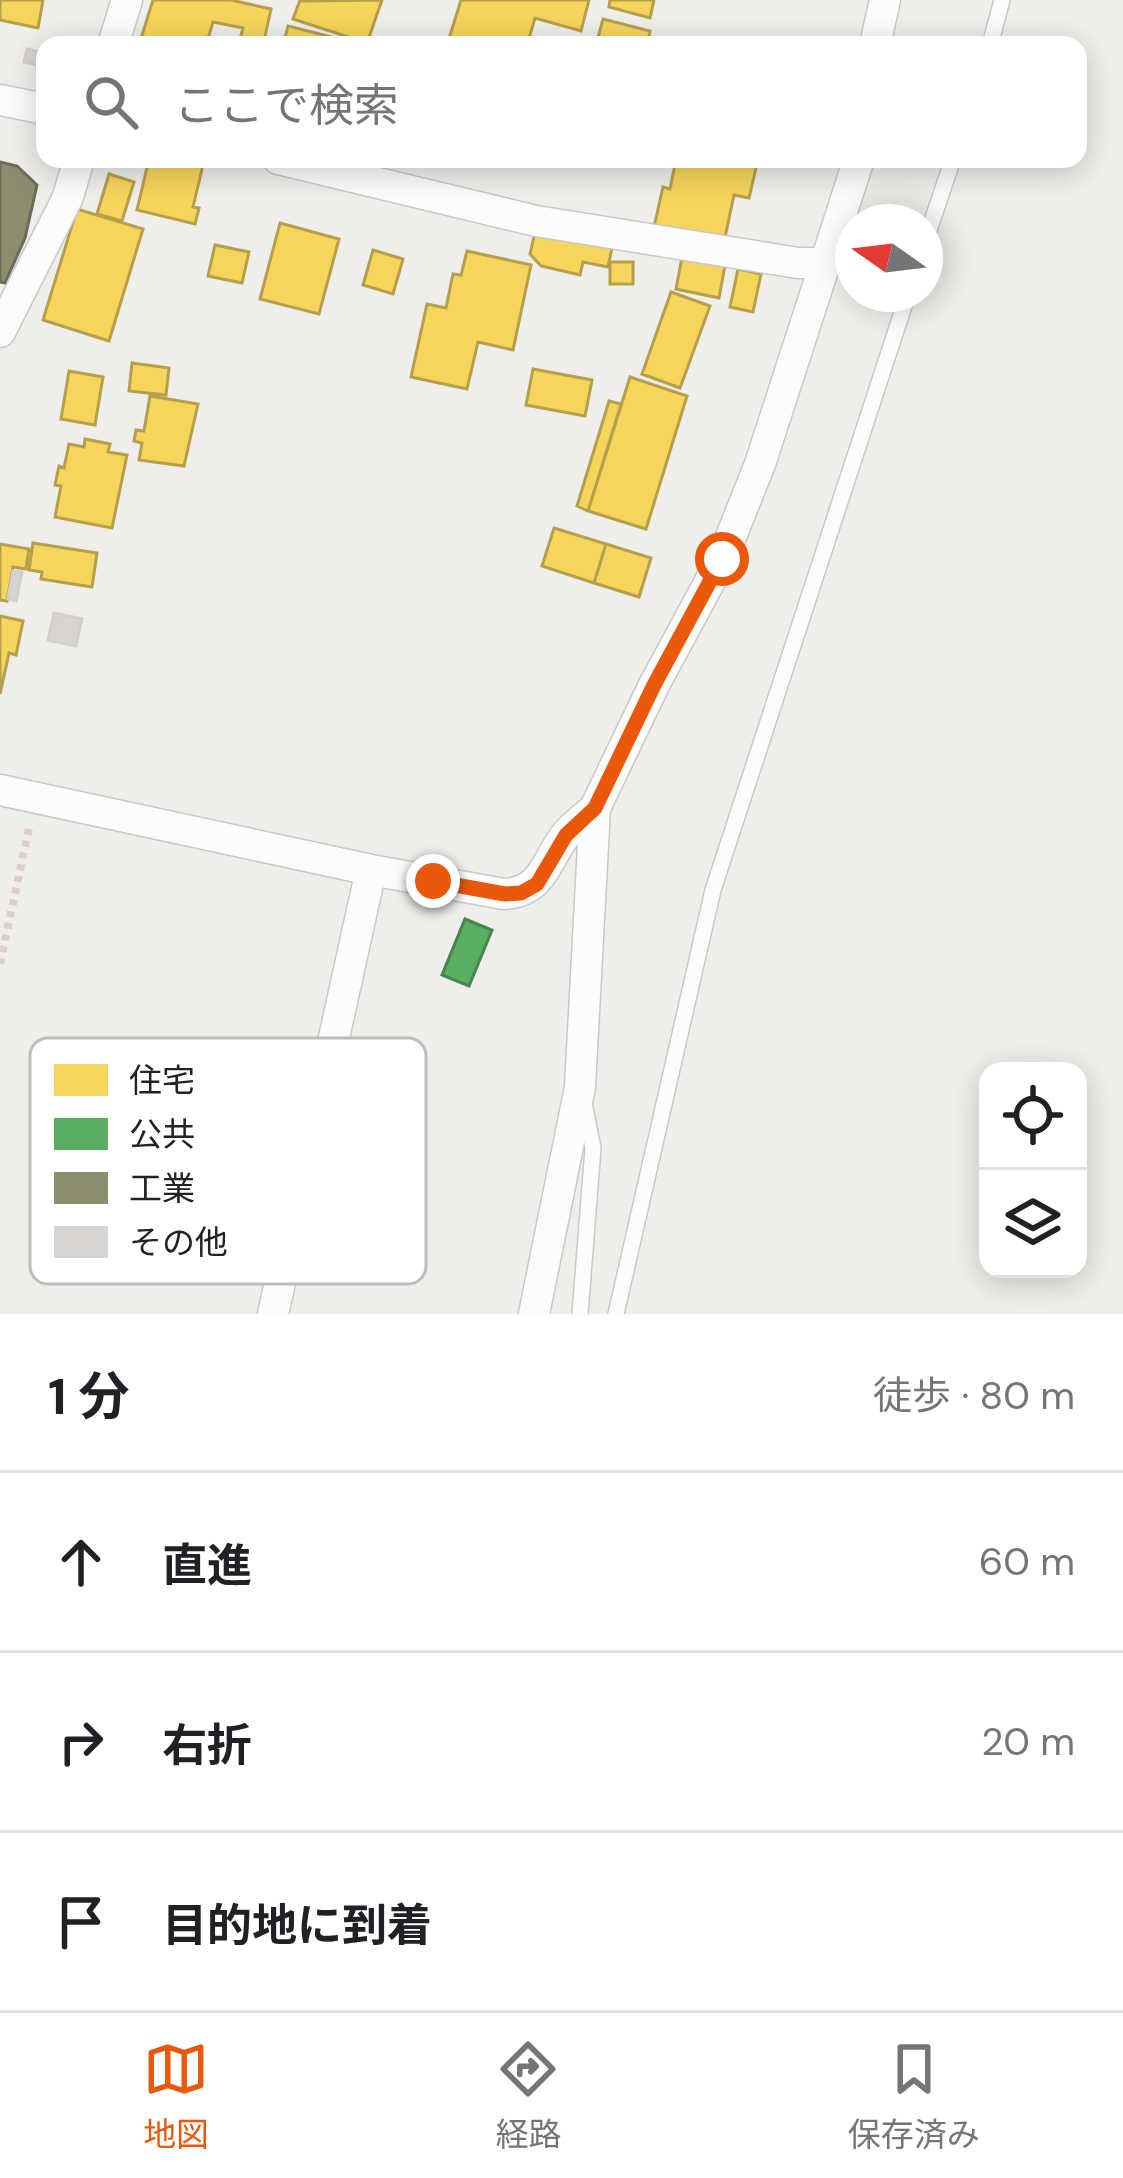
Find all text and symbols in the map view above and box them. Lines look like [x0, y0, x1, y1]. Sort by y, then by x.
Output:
search box [36, 36, 1087, 168]
icon: search [78, 69, 144, 135]
text: ここで検索 [174, 76, 399, 135]
north arrow [835, 204, 943, 312]
route start [695, 532, 749, 586]
route end [406, 854, 460, 908]
legend [30, 1038, 426, 1284]
text: 住宅 [129, 1059, 195, 1102]
map controls [979, 1062, 1087, 1278]
button: locate [979, 1062, 1087, 1170]
text: 公共 [129, 1113, 195, 1156]
text: 工業 [129, 1167, 195, 1210]
button: layers [979, 1170, 1087, 1278]
text: その他 [129, 1221, 228, 1264]
text: 1 分 [48, 1363, 130, 1430]
text: 徒歩 · 80 m [873, 1370, 1075, 1421]
icon: ahead [48, 1529, 114, 1595]
text: 直進 [162, 1536, 252, 1595]
text: 60 m [979, 1536, 1075, 1587]
icon: right [48, 1709, 114, 1775]
text: 右折 [162, 1716, 252, 1775]
text: 20 m [981, 1716, 1075, 1767]
icon: arrive [48, 1889, 114, 1955]
text: 目的地に到着 [162, 1896, 432, 1955]
tab: 地図 [143, 2036, 209, 2156]
tab: 経路 [495, 2036, 561, 2156]
tab: 保存済み [848, 2036, 980, 2156]

